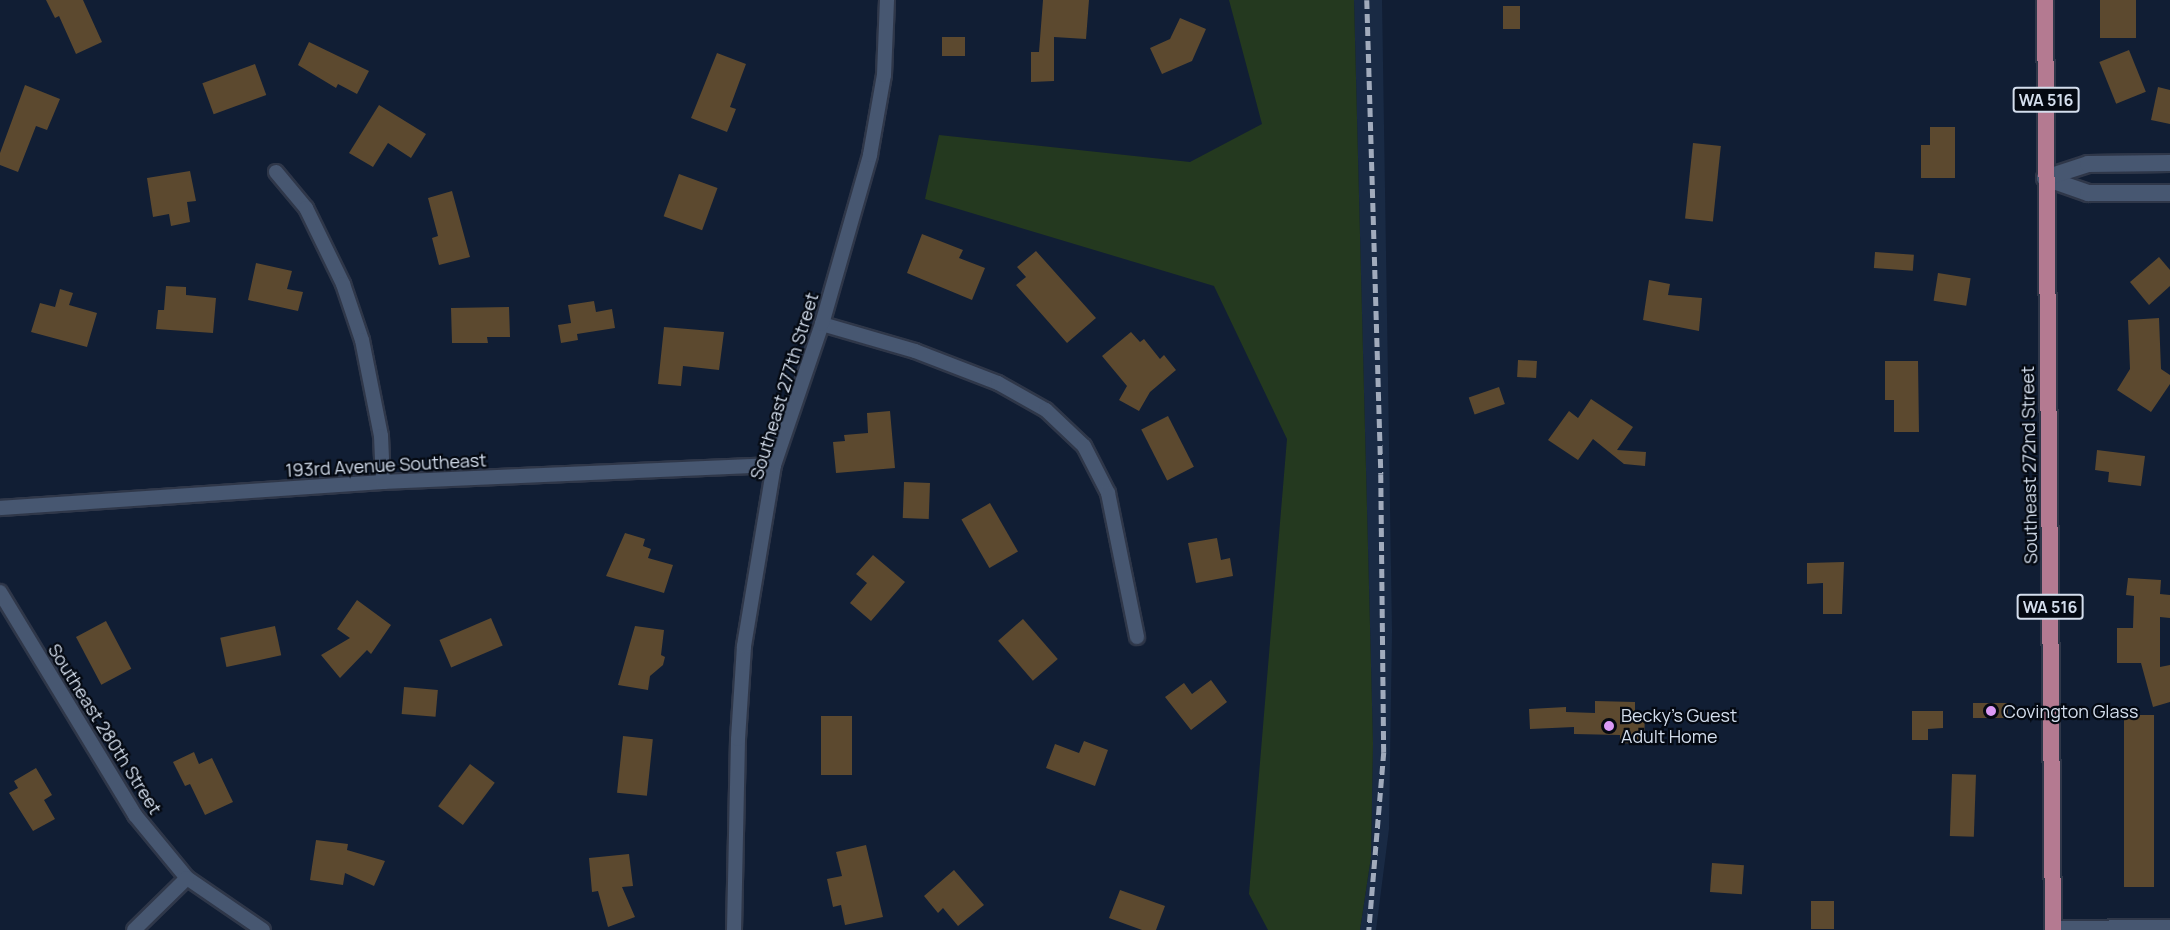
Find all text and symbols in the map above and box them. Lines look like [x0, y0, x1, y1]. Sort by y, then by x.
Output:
road number: WA 516 [2012, 87, 2080, 113]
street label: Southeast 277th Street [745, 290, 823, 482]
street label: Southeast 272nd Street [2016, 366, 2042, 564]
street label: 193rd Avenue Southeast [285, 449, 487, 481]
road number: WA 516 [2016, 594, 2084, 620]
street label: Southeast 280th Street [44, 640, 166, 818]
place label: Covington Glass [2003, 700, 2138, 722]
marker: Covington Glass [1984, 704, 1998, 718]
place label: Becky's Guest Adult Home [1621, 705, 1737, 748]
marker: Becky's Guest Adult Home [1602, 719, 1616, 733]

